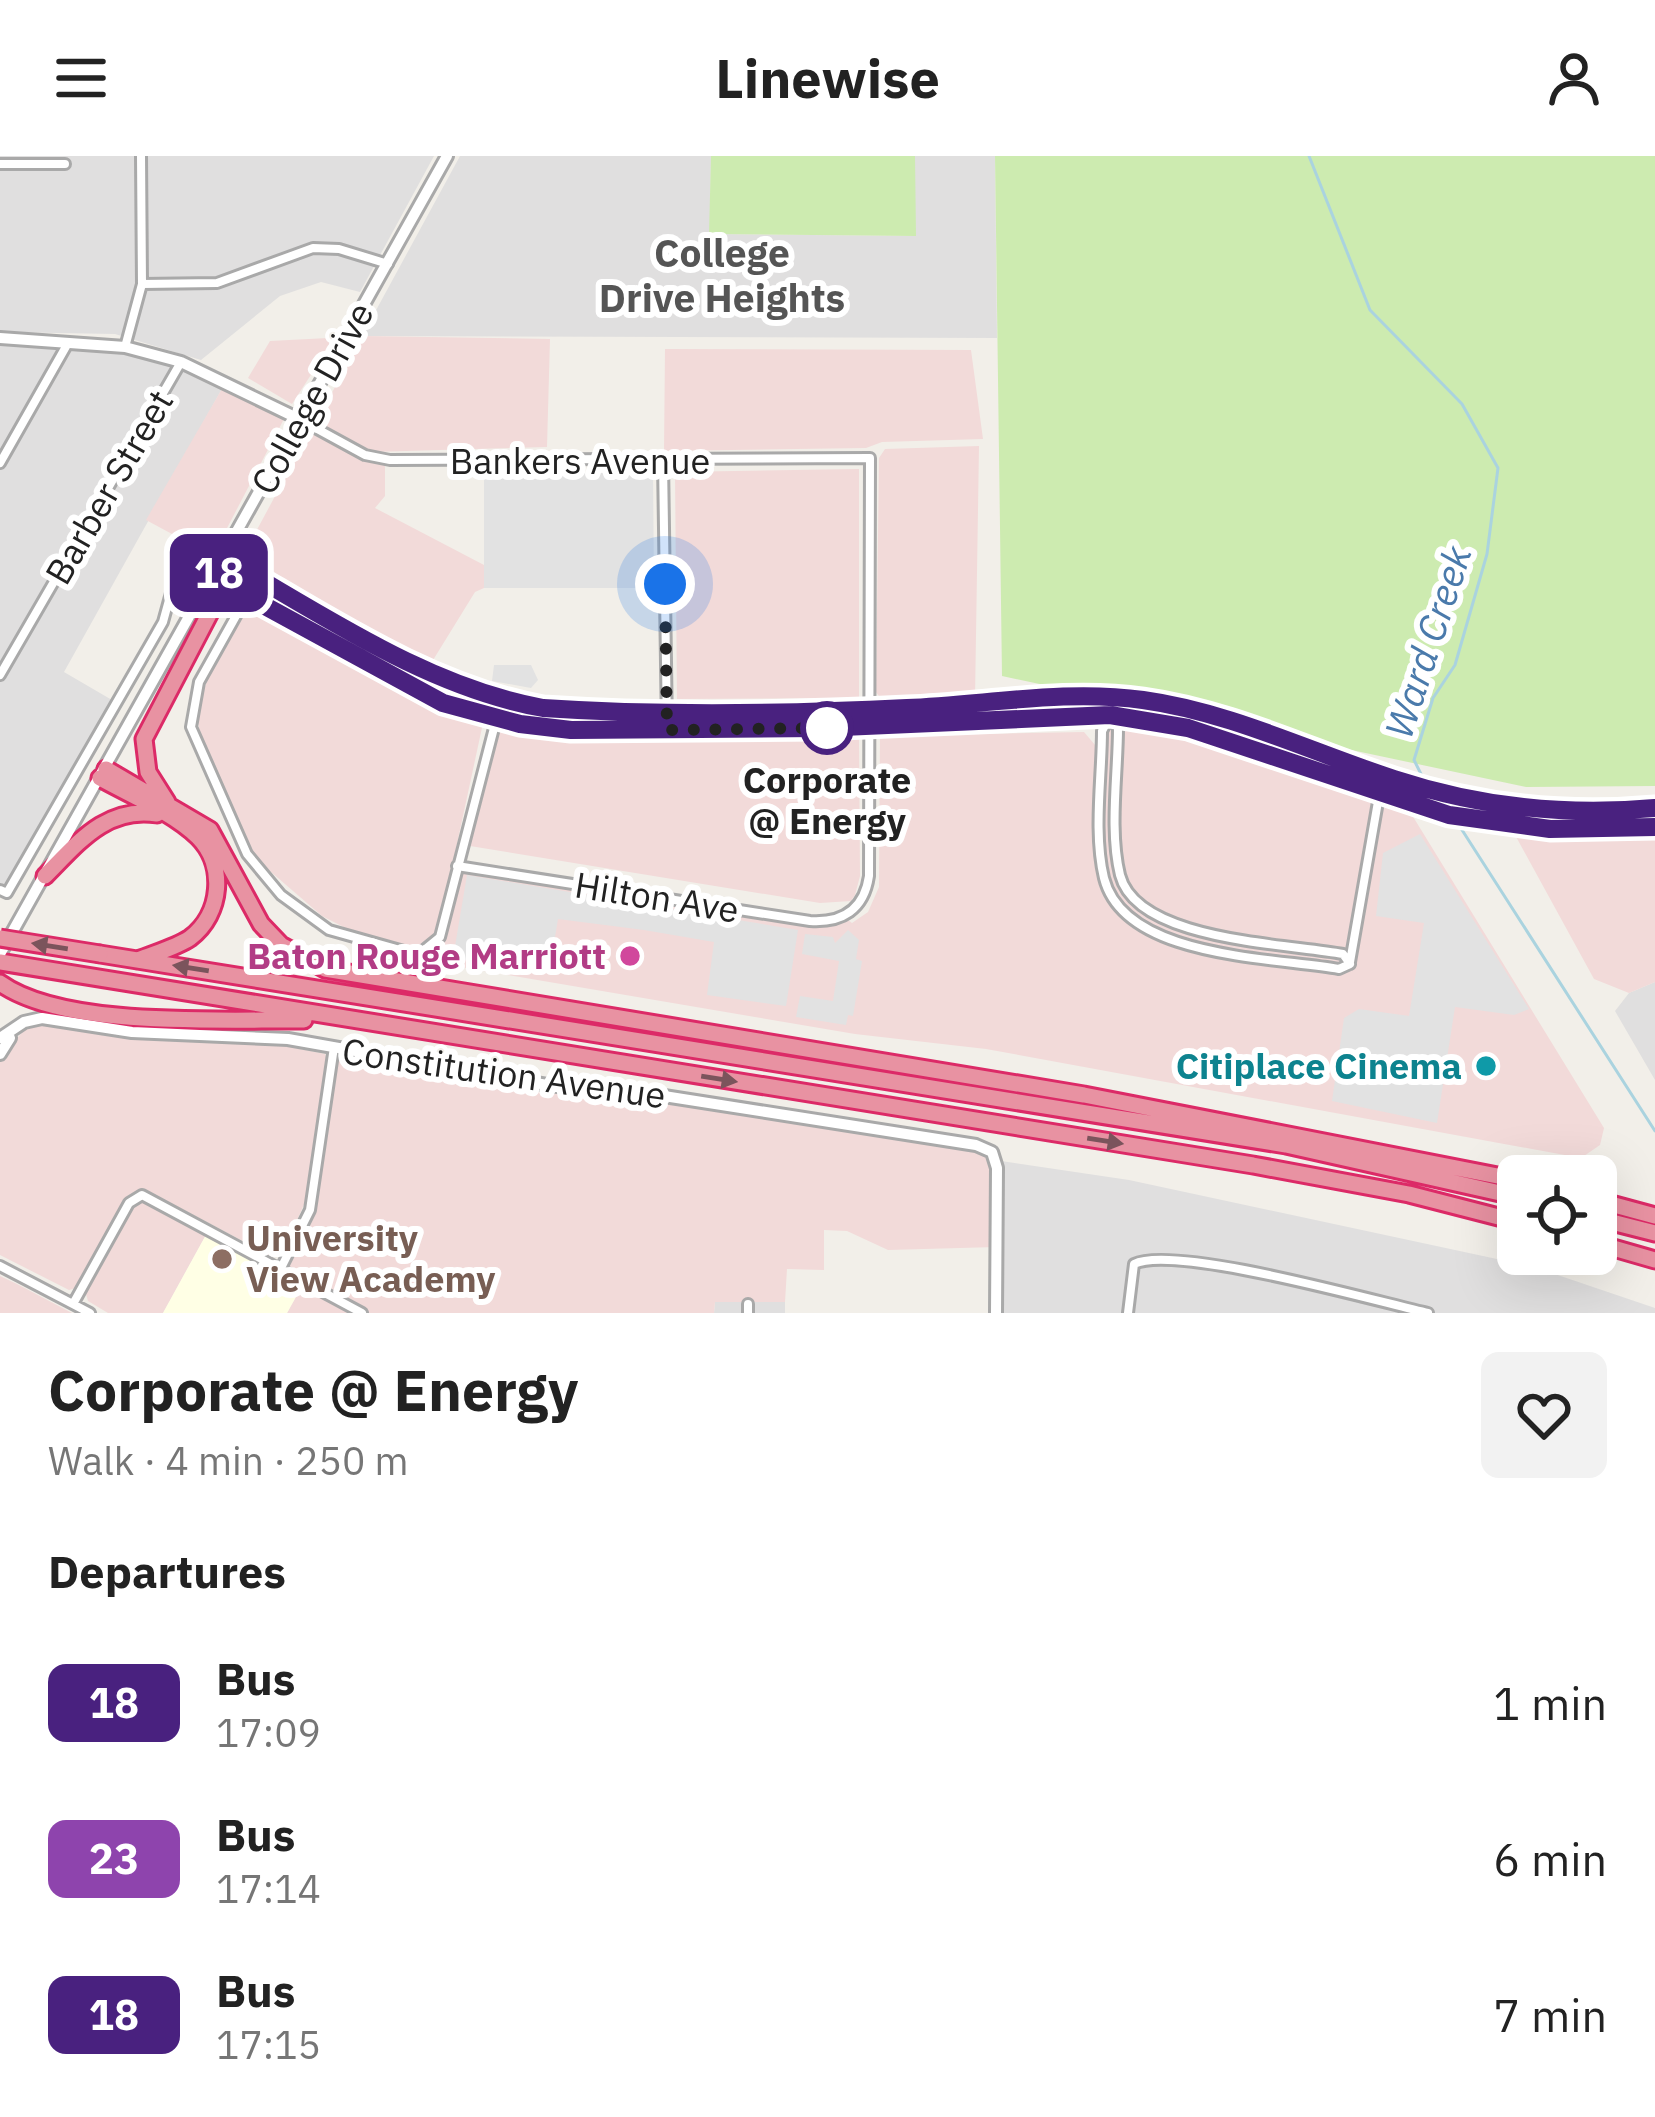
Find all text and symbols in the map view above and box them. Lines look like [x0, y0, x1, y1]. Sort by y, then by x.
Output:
text: Linewise [715, 43, 940, 113]
icon: menu [48, 45, 114, 111]
icon: person [1541, 45, 1607, 111]
district label: College Drive Heights [599, 227, 845, 323]
street label: College Drive [240, 294, 384, 502]
street label: Barber Street [34, 381, 183, 592]
street label: Bankers Avenue [450, 437, 710, 484]
line badge: 18 [165, 534, 273, 612]
water label: Ward Creek [1373, 539, 1483, 744]
text: 18 [194, 545, 244, 600]
your location [635, 554, 695, 614]
marker: Corporate @ Energy [802, 703, 852, 753]
place label: Corporate @ Energy [743, 756, 911, 844]
street label: Hilton Ave [572, 860, 742, 933]
place label: Baton Rouge Marriott [247, 932, 606, 979]
one-way arrow [31, 937, 68, 956]
marker: Baton Rouge Marriott [617, 943, 643, 969]
one-way arrow [171, 958, 209, 977]
street label: Constitution Avenue [339, 1027, 669, 1118]
place label: Citiplace Cinema [1176, 1042, 1462, 1089]
marker: Citiplace Cinema [1473, 1053, 1499, 1079]
one-way arrow [701, 1071, 739, 1089]
one-way arrow [1086, 1132, 1124, 1151]
map controls [1497, 1155, 1617, 1275]
button: locate [1497, 1155, 1617, 1275]
place label: University View Academy [246, 1214, 496, 1302]
marker: University View Academy [209, 1246, 235, 1272]
button: heart [1481, 1352, 1607, 1478]
text: Corporate @ Energy [48, 1353, 578, 1427]
text: Walk · 4 min · 250 m [48, 1435, 409, 1486]
text: Departures [48, 1542, 286, 1600]
text: Bus [216, 1649, 296, 1707]
text: 1 min [1493, 1674, 1607, 1732]
text: 18 [89, 1675, 139, 1730]
text: 17:09 [216, 1707, 321, 1758]
text: Bus [216, 1805, 296, 1863]
text: 6 min [1493, 1830, 1607, 1888]
text: 23 [89, 1831, 139, 1886]
text: 17:14 [216, 1863, 321, 1914]
text: Bus [216, 1961, 296, 2019]
text: 7 min [1493, 1986, 1607, 2044]
text: 18 [89, 1987, 139, 2042]
text: 17:15 [216, 2019, 321, 2070]

